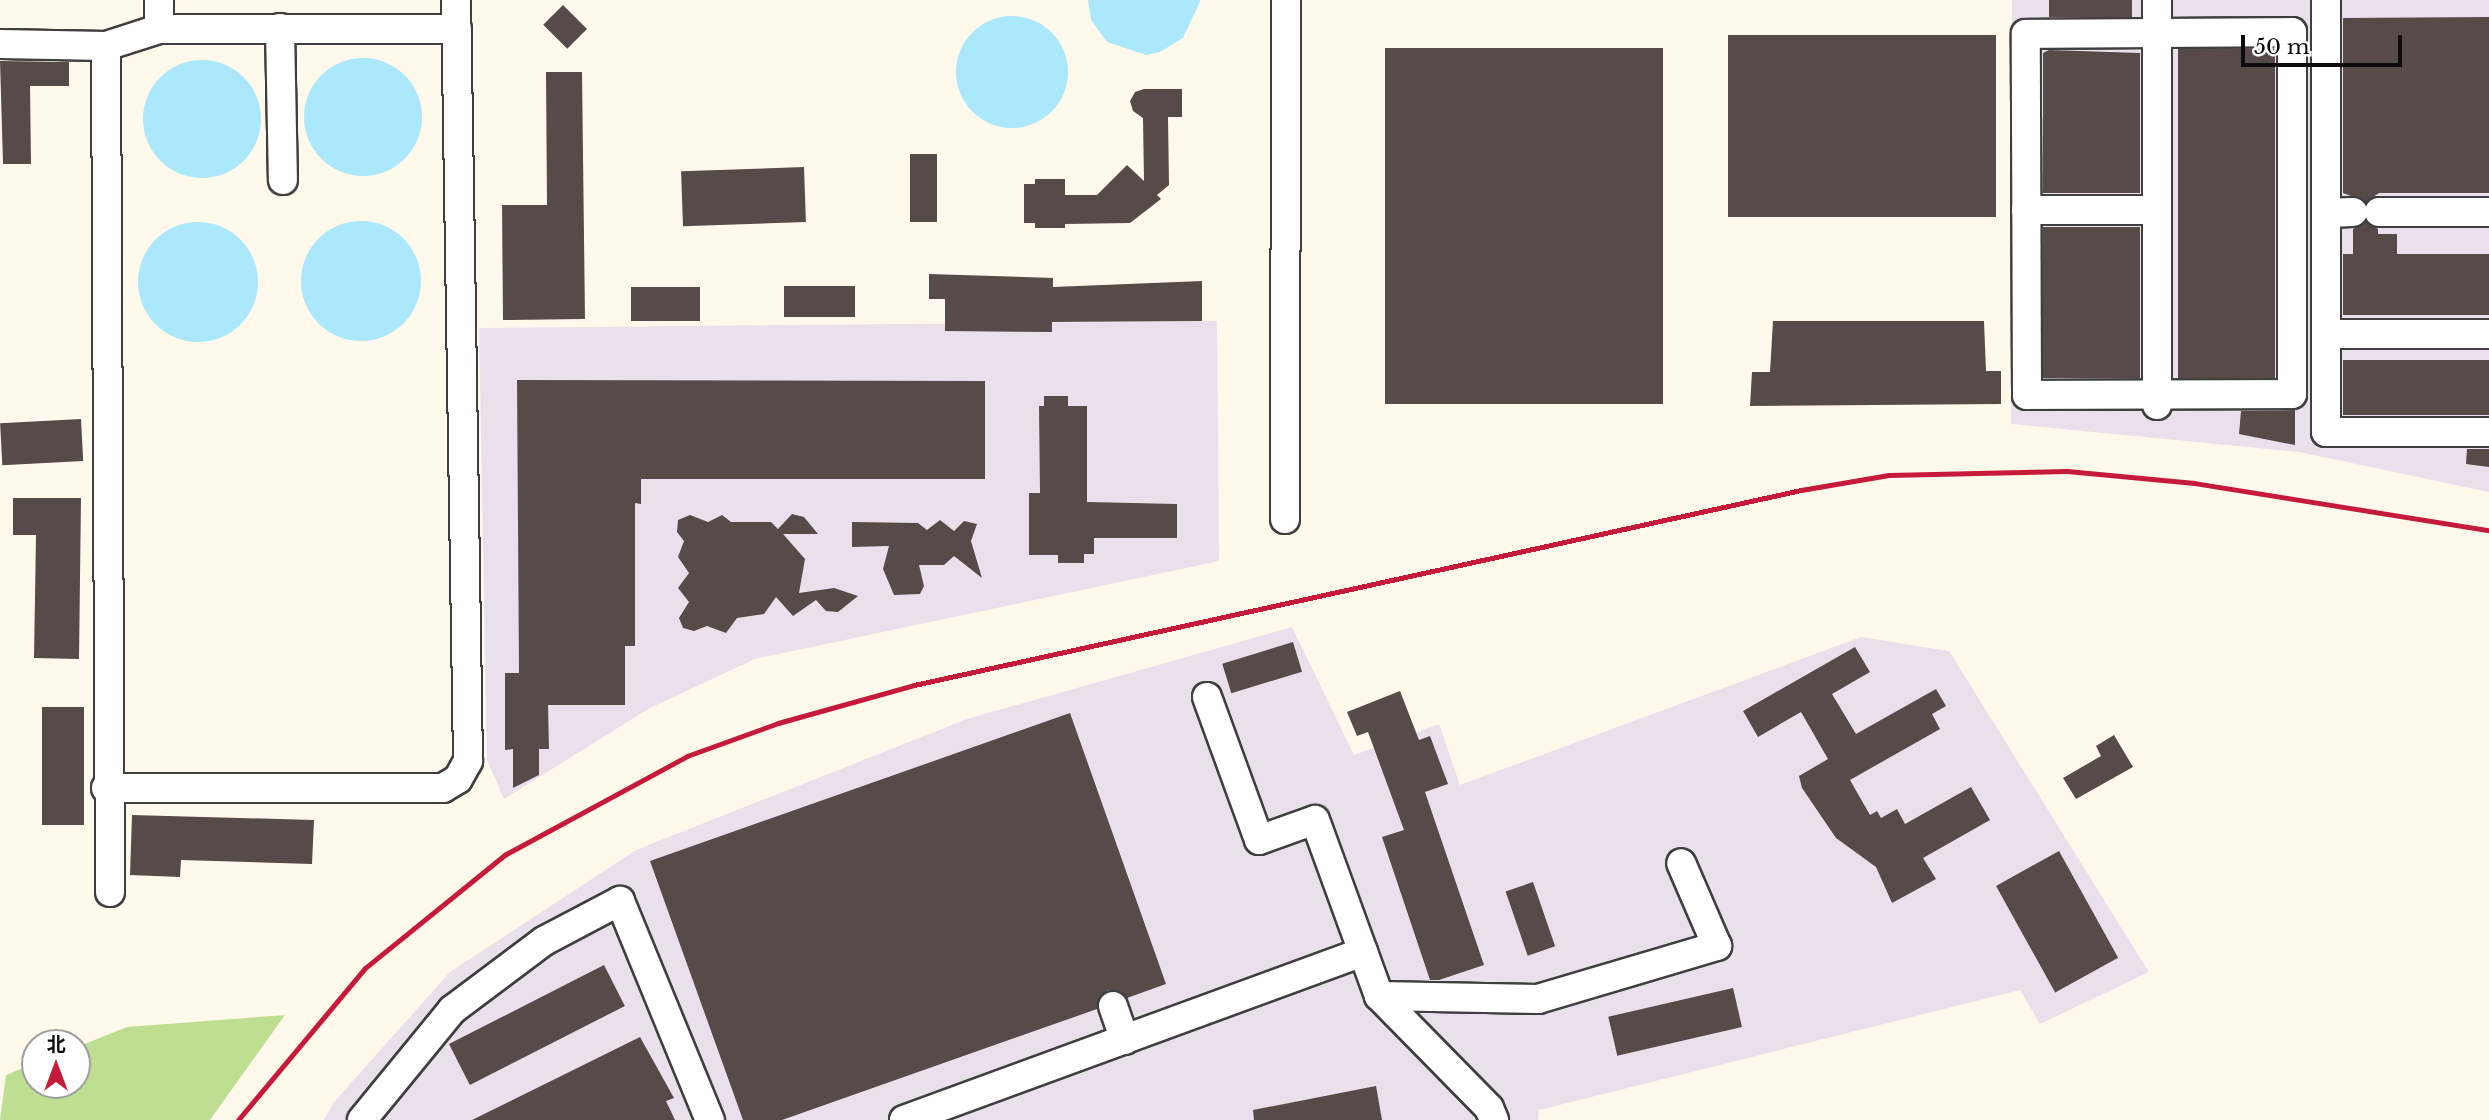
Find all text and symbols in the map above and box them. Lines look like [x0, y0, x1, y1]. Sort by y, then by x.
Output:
scale bar [2244, 21, 2405, 65]
text: 50 m [2254, 34, 2309, 60]
north arrow [21, 1029, 91, 1099]
text: 北 [46, 1033, 66, 1056]

